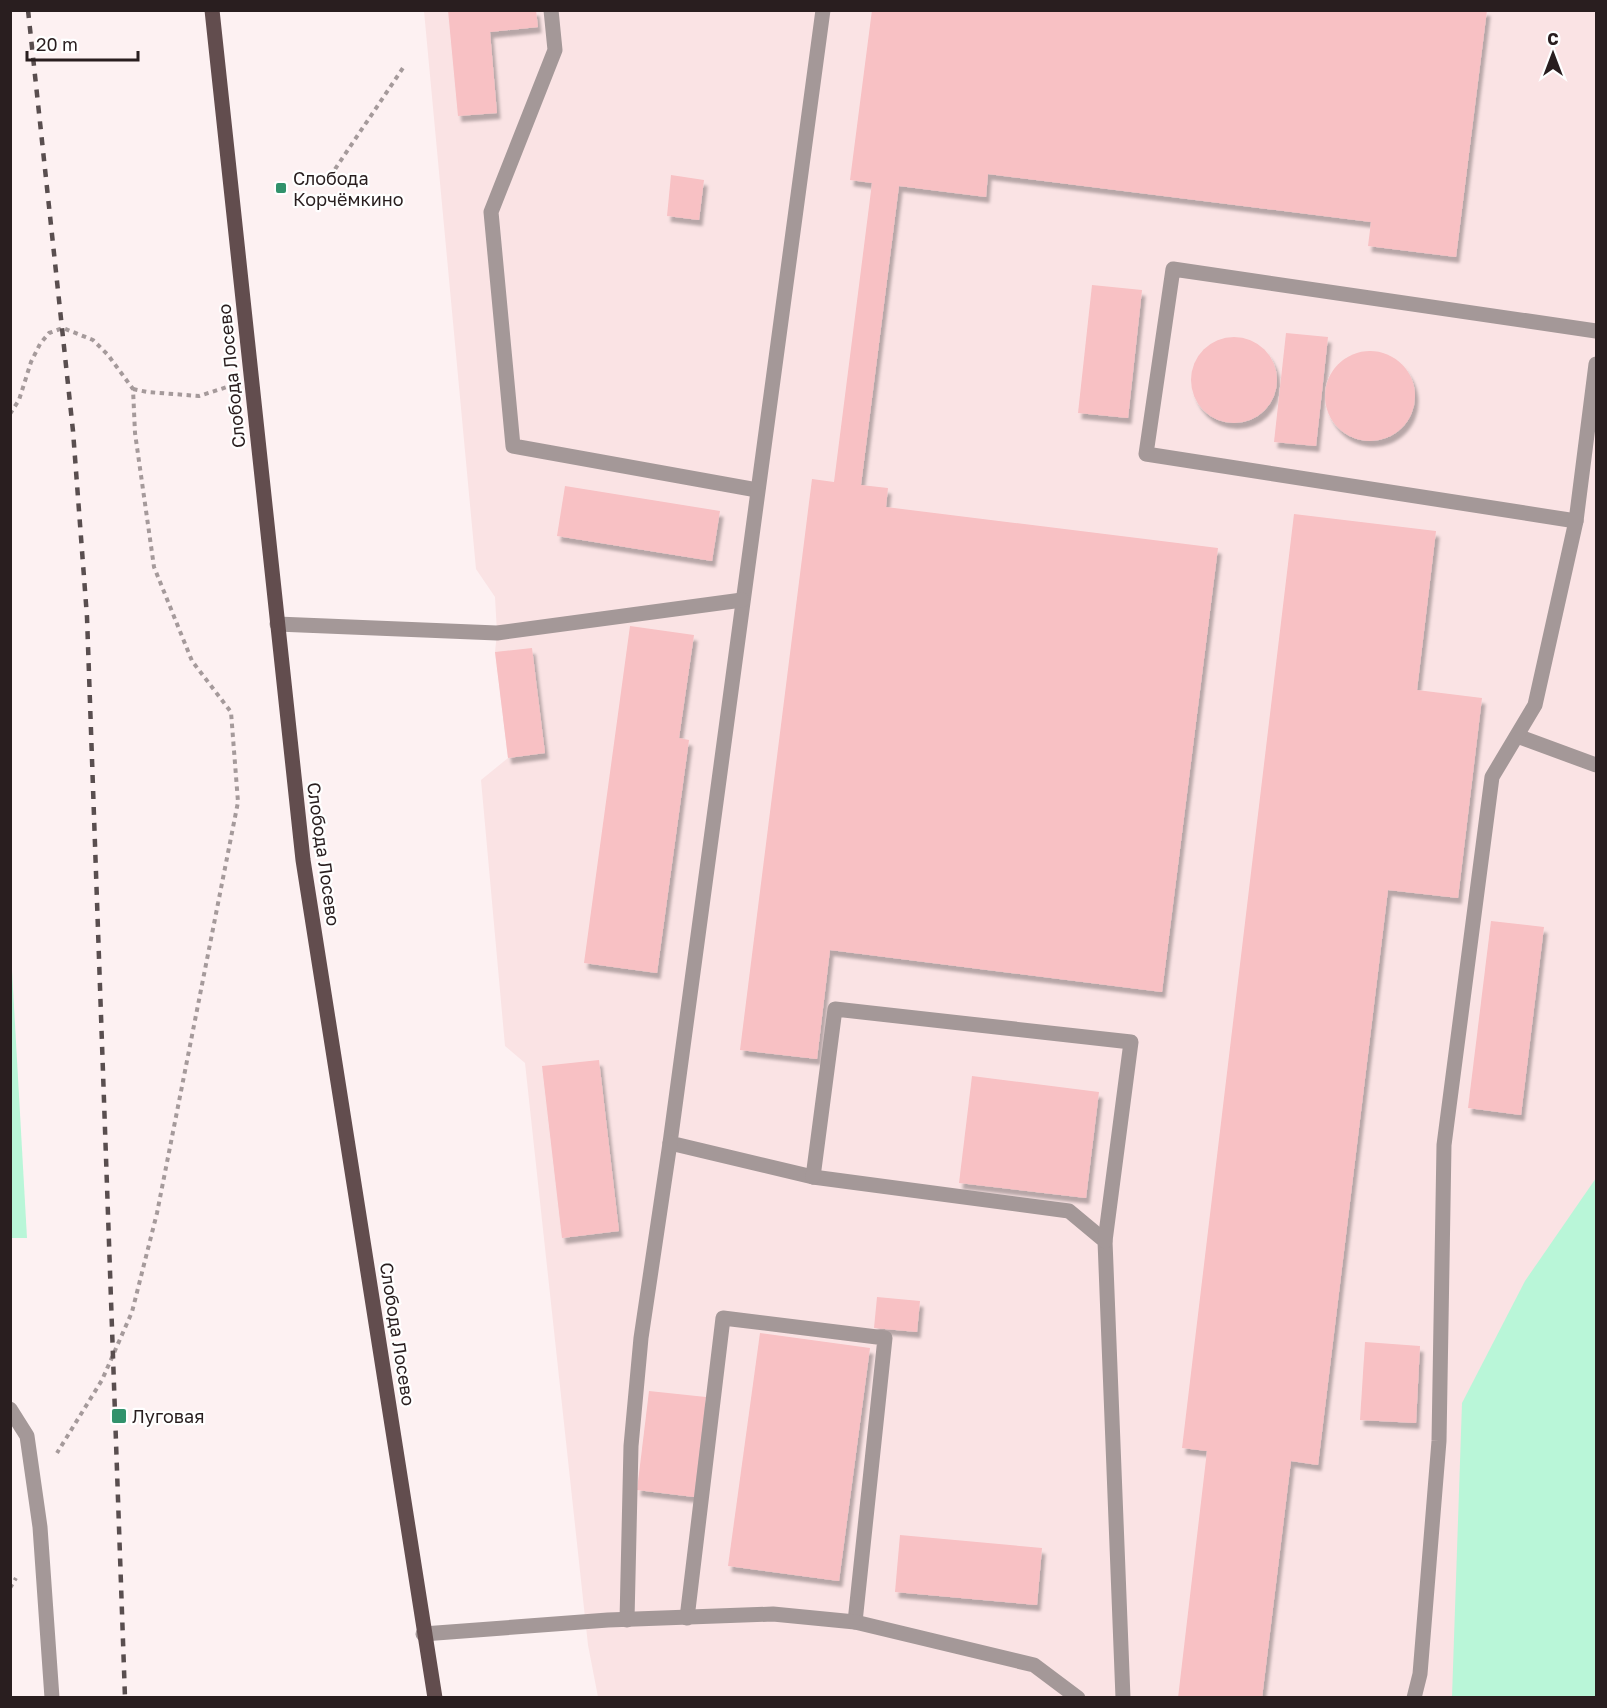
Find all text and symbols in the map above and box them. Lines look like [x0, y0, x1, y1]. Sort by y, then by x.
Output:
scale bar [27, 24, 138, 62]
north arrow [1523, 24, 1583, 84]
text: С [1547, 29, 1559, 49]
text: 20 m [36, 33, 78, 55]
place label: Слобода Корчёмкино [293, 167, 404, 210]
marker: Слобода Корчёмкино [274, 181, 288, 195]
street label: Слобода Лосево [212, 303, 250, 449]
street label: Слобода Лосево [303, 781, 345, 927]
street label: Слобода Лосево [376, 1261, 420, 1407]
place label: Луговая [132, 1405, 204, 1427]
marker: Луговая [110, 1407, 128, 1425]

